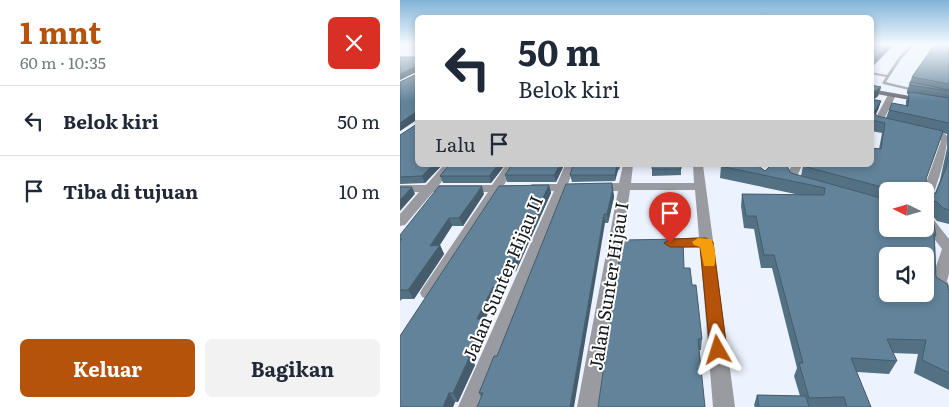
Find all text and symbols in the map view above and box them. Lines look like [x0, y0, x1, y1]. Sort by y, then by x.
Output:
text: 1 mnt [20, 9, 101, 53]
button: close [328, 17, 380, 69]
text: 50 m [518, 25, 601, 77]
icon: left [435, 35, 500, 100]
text: 60 m · 10:35 [20, 50, 106, 74]
text: Belok kiri [518, 72, 620, 105]
icon: left [20, 107, 48, 135]
text: Belok kiri [63, 107, 159, 135]
text: 50 m [337, 107, 380, 135]
text: Lalu [435, 130, 475, 158]
icon: arrive [485, 130, 513, 158]
icon: arrive [20, 177, 48, 205]
text: Tiba di tujuan [63, 177, 198, 205]
text: 10 m [339, 177, 380, 205]
north arrow [879, 182, 934, 238]
map controls [879, 182, 934, 302]
street label: Jalan Sunter Hijau II [455, 191, 549, 365]
pin [649, 192, 691, 243]
icon: arrive [656, 199, 684, 227]
street label: Jalan Sunter Hijau I [581, 200, 635, 372]
button: sound [879, 247, 934, 302]
position arrow [691, 323, 743, 375]
button: Keluar [20, 339, 195, 397]
button: Bagikan [205, 339, 380, 397]

